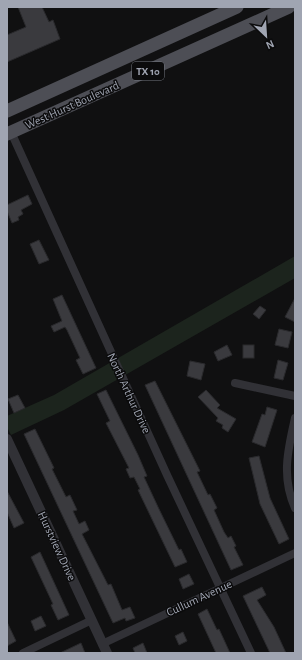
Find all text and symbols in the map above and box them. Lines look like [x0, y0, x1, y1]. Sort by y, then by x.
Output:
north arrow [246, 16, 286, 56]
text: N [264, 38, 276, 51]
road number: TX 10 [132, 62, 164, 80]
street label: West Hurst Boulevard [23, 79, 121, 131]
street label: North Arthur Drive [105, 351, 153, 435]
street label: Hurstview Drive [36, 510, 78, 582]
street label: Cullum Avenue [164, 578, 234, 618]

